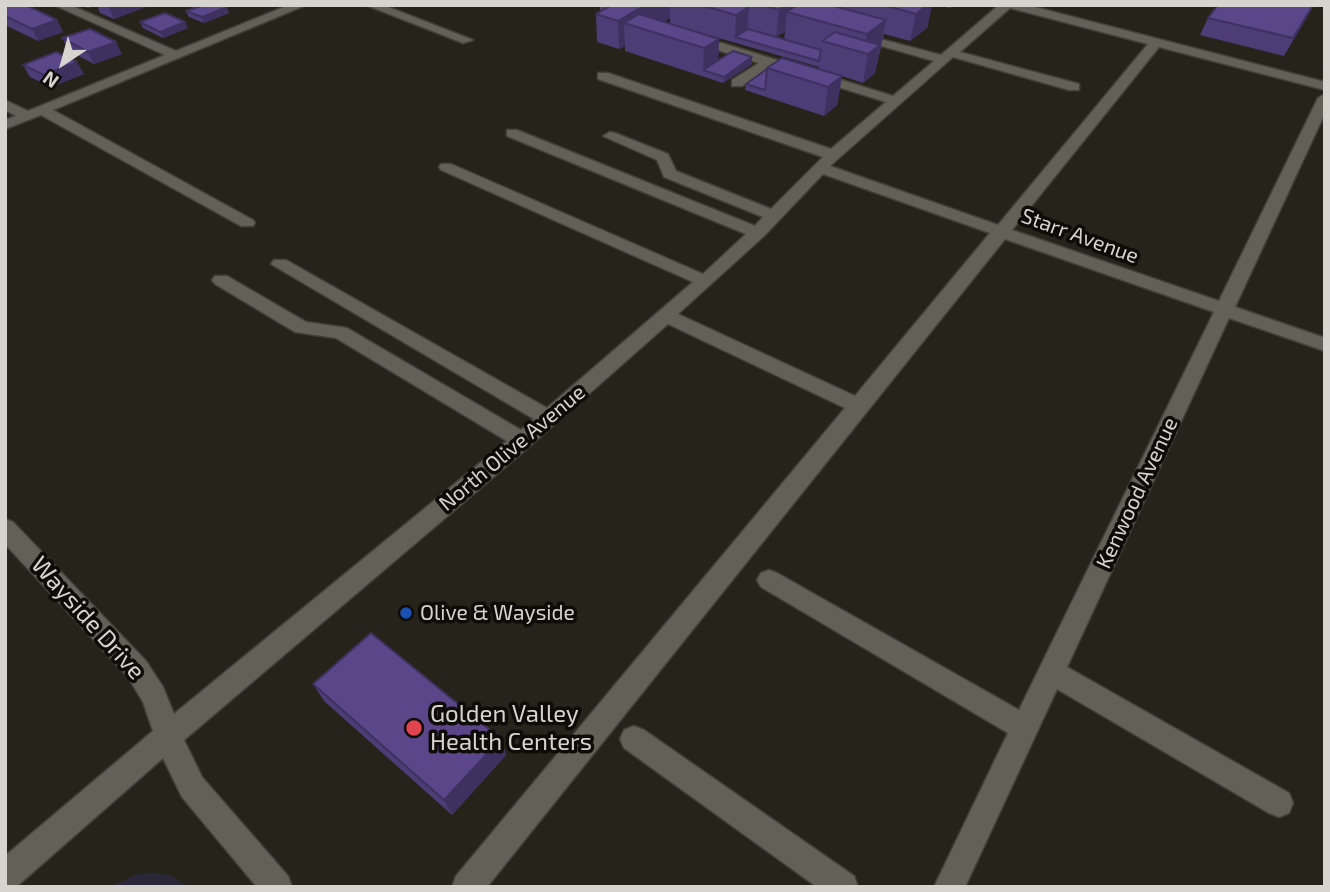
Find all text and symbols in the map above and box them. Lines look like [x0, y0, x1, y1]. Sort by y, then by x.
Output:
north arrow [28, 28, 98, 98]
text: N [38, 67, 63, 94]
street label: Starr Avenue [1018, 203, 1142, 269]
street label: North Olive Avenue [434, 380, 590, 516]
street label: Kenwood Avenue [1091, 413, 1183, 573]
street label: Wayside Drive [25, 551, 151, 685]
place label: Olive & Wayside [420, 600, 575, 626]
marker: Olive & Wayside [398, 605, 414, 621]
place label: Golden Valley Health Centers [430, 700, 592, 756]
marker: Golden Valley Health Centers [404, 718, 424, 738]

